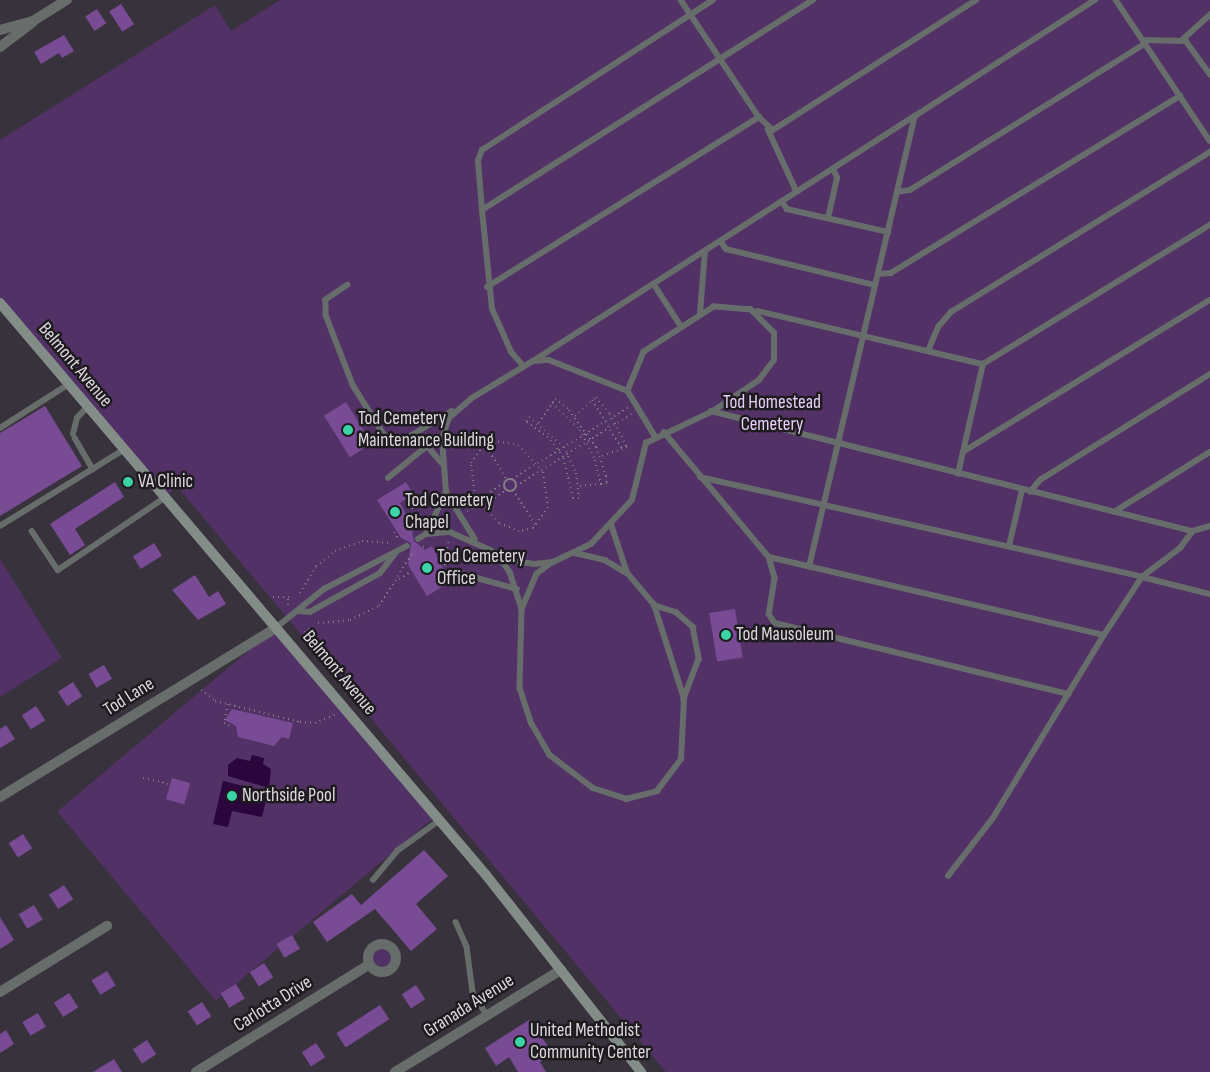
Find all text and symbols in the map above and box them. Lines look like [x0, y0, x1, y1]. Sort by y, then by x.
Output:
street label: Belmont Avenue [33, 318, 117, 412]
park label: Tod Homestead Cemetery [723, 392, 821, 436]
place label: Tod Cemetery Maintenance Building [358, 408, 494, 452]
marker: Tod Cemetery Maintenance Building [342, 424, 354, 436]
place label: VA Clinic [138, 471, 193, 493]
marker: VA Clinic [122, 476, 134, 488]
place label: Tod Cemetery Chapel [405, 490, 493, 534]
marker: Tod Cemetery Chapel [389, 506, 401, 518]
place label: Tod Cemetery Office [437, 546, 525, 590]
marker: Tod Cemetery Office [421, 562, 433, 574]
place label: Tod Mausoleum [736, 624, 834, 646]
street label: Belmont Avenue [297, 626, 381, 720]
marker: Tod Mausoleum [720, 629, 732, 641]
street label: Tod Lane [99, 673, 159, 721]
place label: Northside Pool [242, 785, 335, 807]
marker: Northside Pool [226, 790, 238, 802]
street label: Granada Avenue [420, 969, 518, 1043]
street label: Carlotta Drive [230, 971, 316, 1037]
place label: United Methodist Community Center [530, 1020, 651, 1064]
marker: United Methodist Community Center [514, 1036, 526, 1048]

